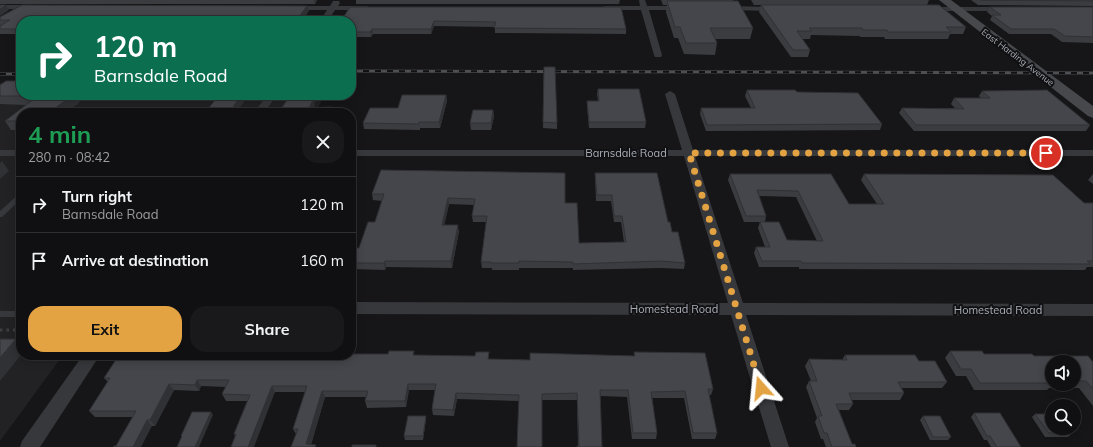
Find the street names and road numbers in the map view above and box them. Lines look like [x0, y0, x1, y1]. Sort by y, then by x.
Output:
street label: East Harding Avenue [980, 26, 1057, 88]
street label: Barnsdale Road [585, 146, 667, 160]
street label: Homestead Road [630, 302, 718, 316]
street label: Homestead Road [954, 303, 1042, 317]

